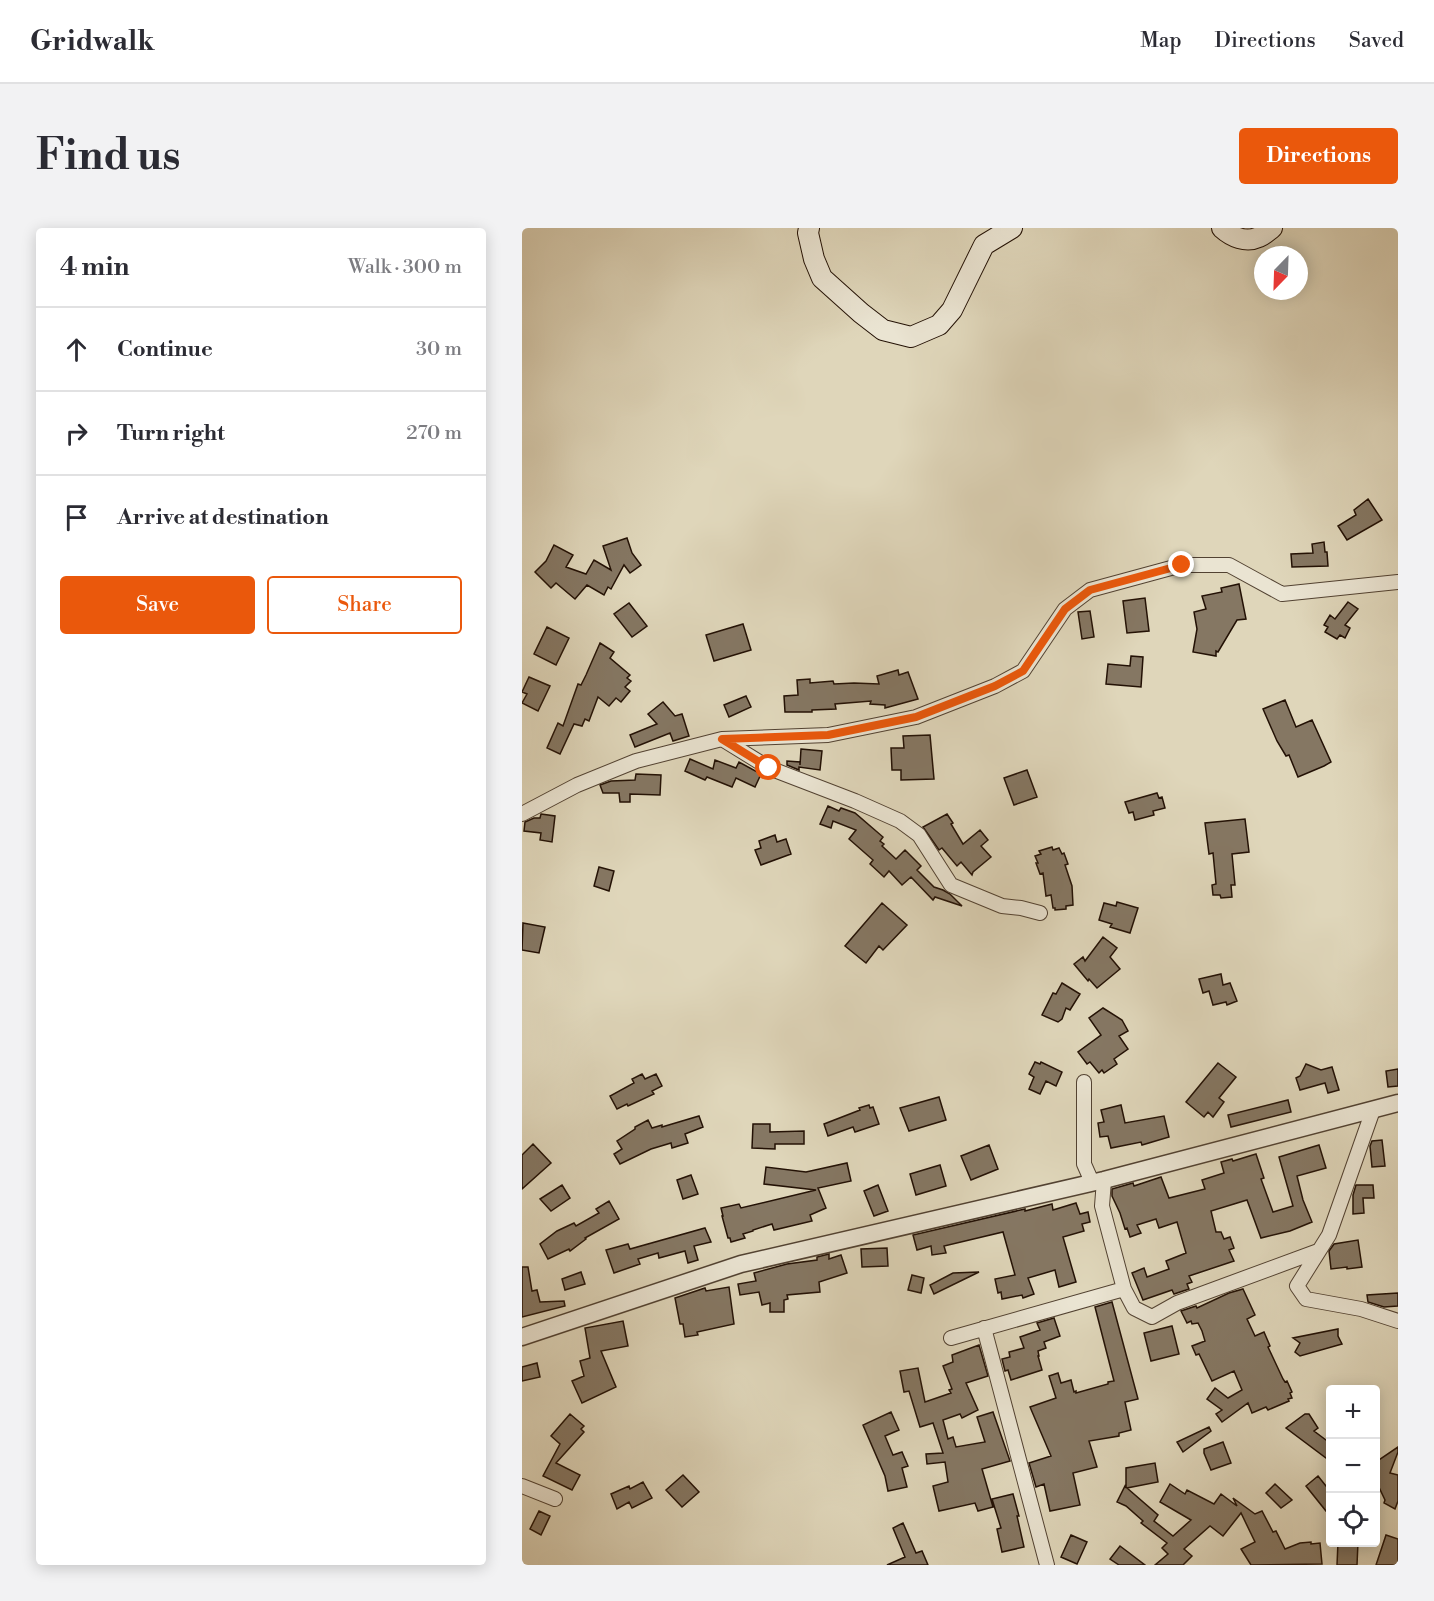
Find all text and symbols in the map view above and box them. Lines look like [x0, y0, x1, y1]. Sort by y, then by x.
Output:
text: Gridwalk [30, 24, 154, 59]
text: Map [1140, 28, 1182, 54]
text: Directions [1215, 28, 1316, 54]
text: Saved [1349, 28, 1404, 54]
button: Directions [1239, 128, 1398, 184]
text: Find us [36, 130, 180, 183]
north arrow [1254, 246, 1308, 300]
text: 4 min [60, 251, 130, 283]
text: Walk · 300 m [348, 255, 462, 280]
icon: ahead [60, 333, 93, 366]
text: Continue [117, 336, 213, 363]
text: 30 m [416, 337, 462, 362]
icon: right [60, 417, 93, 450]
text: Turn right [117, 420, 225, 447]
text: 270 m [406, 421, 462, 446]
icon: arrive [60, 501, 93, 534]
text: Arrive at destination [117, 504, 329, 531]
route end [1168, 551, 1194, 577]
button: Save [60, 576, 255, 634]
button: Share [267, 576, 462, 634]
route start [755, 754, 781, 780]
map controls [1326, 1385, 1380, 1547]
button: + [1326, 1385, 1380, 1439]
button: − [1326, 1439, 1380, 1493]
button: locate [1326, 1493, 1380, 1547]

